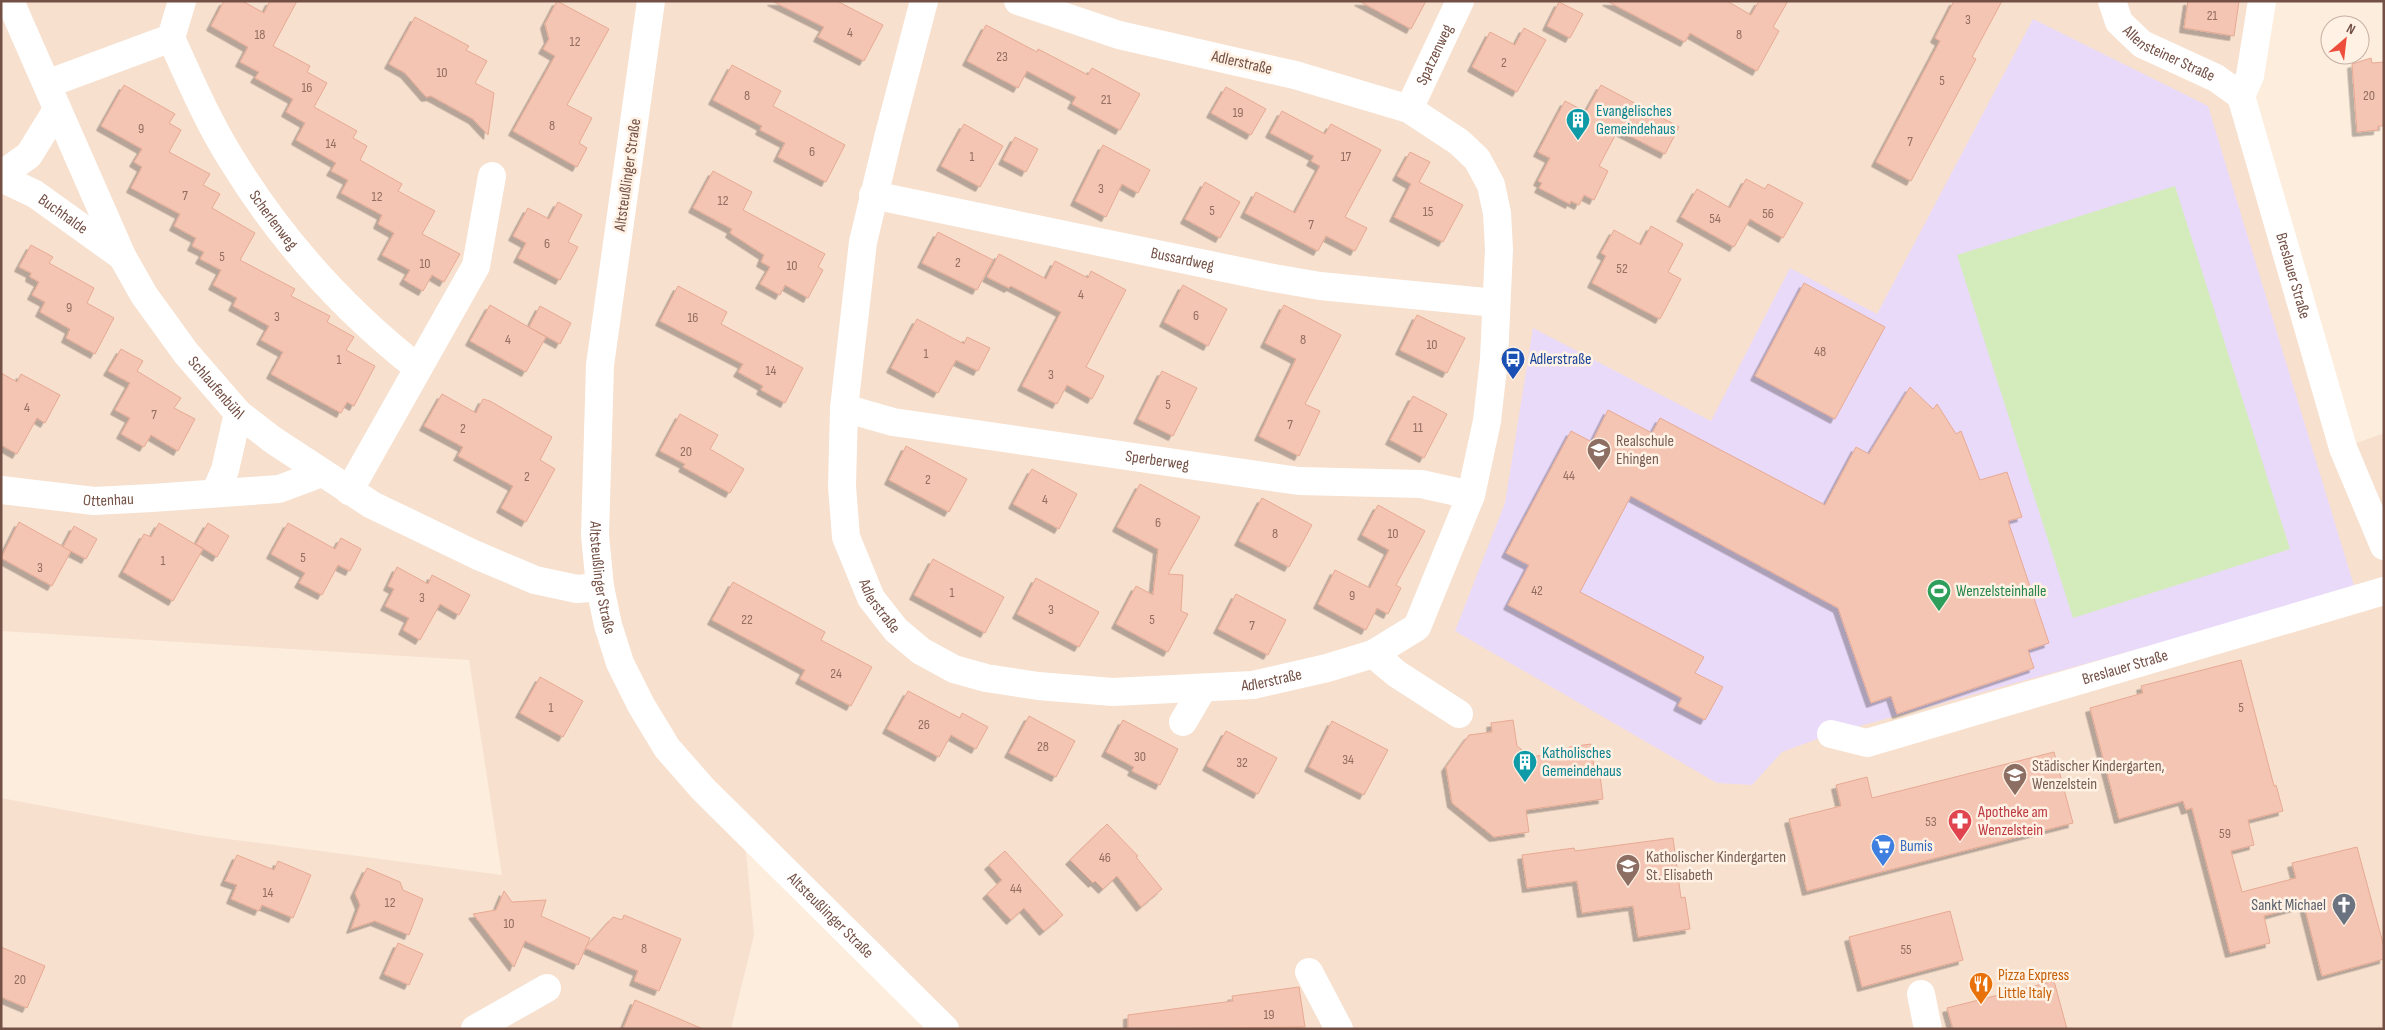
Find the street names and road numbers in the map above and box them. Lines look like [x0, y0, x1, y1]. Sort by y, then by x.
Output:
street label: Spatzenweg [1412, 21, 1457, 88]
street label: Allensteiner Straße [2118, 21, 2218, 86]
street label: Adlerstraße [1209, 47, 1274, 79]
street label: Altsteußlinger Straße [611, 117, 645, 234]
street label: Scherlenweg [245, 187, 302, 253]
street label: Buchhalde [35, 190, 91, 238]
street label: Breslauer Straße [2272, 231, 2315, 321]
street label: Bussardweg [1149, 243, 1216, 275]
street label: Schlaufenbühl [184, 353, 248, 424]
street label: Sperberweg [1124, 446, 1190, 474]
street label: Ottenhau [82, 489, 134, 511]
street label: Altsteußlinger Straße [585, 520, 620, 637]
street label: Adlerstraße [854, 575, 904, 637]
street label: Breslauer Straße [2080, 646, 2170, 689]
street label: Adlerstraße [1240, 665, 1304, 695]
street label: Altsteußlinger Straße [783, 868, 878, 962]

